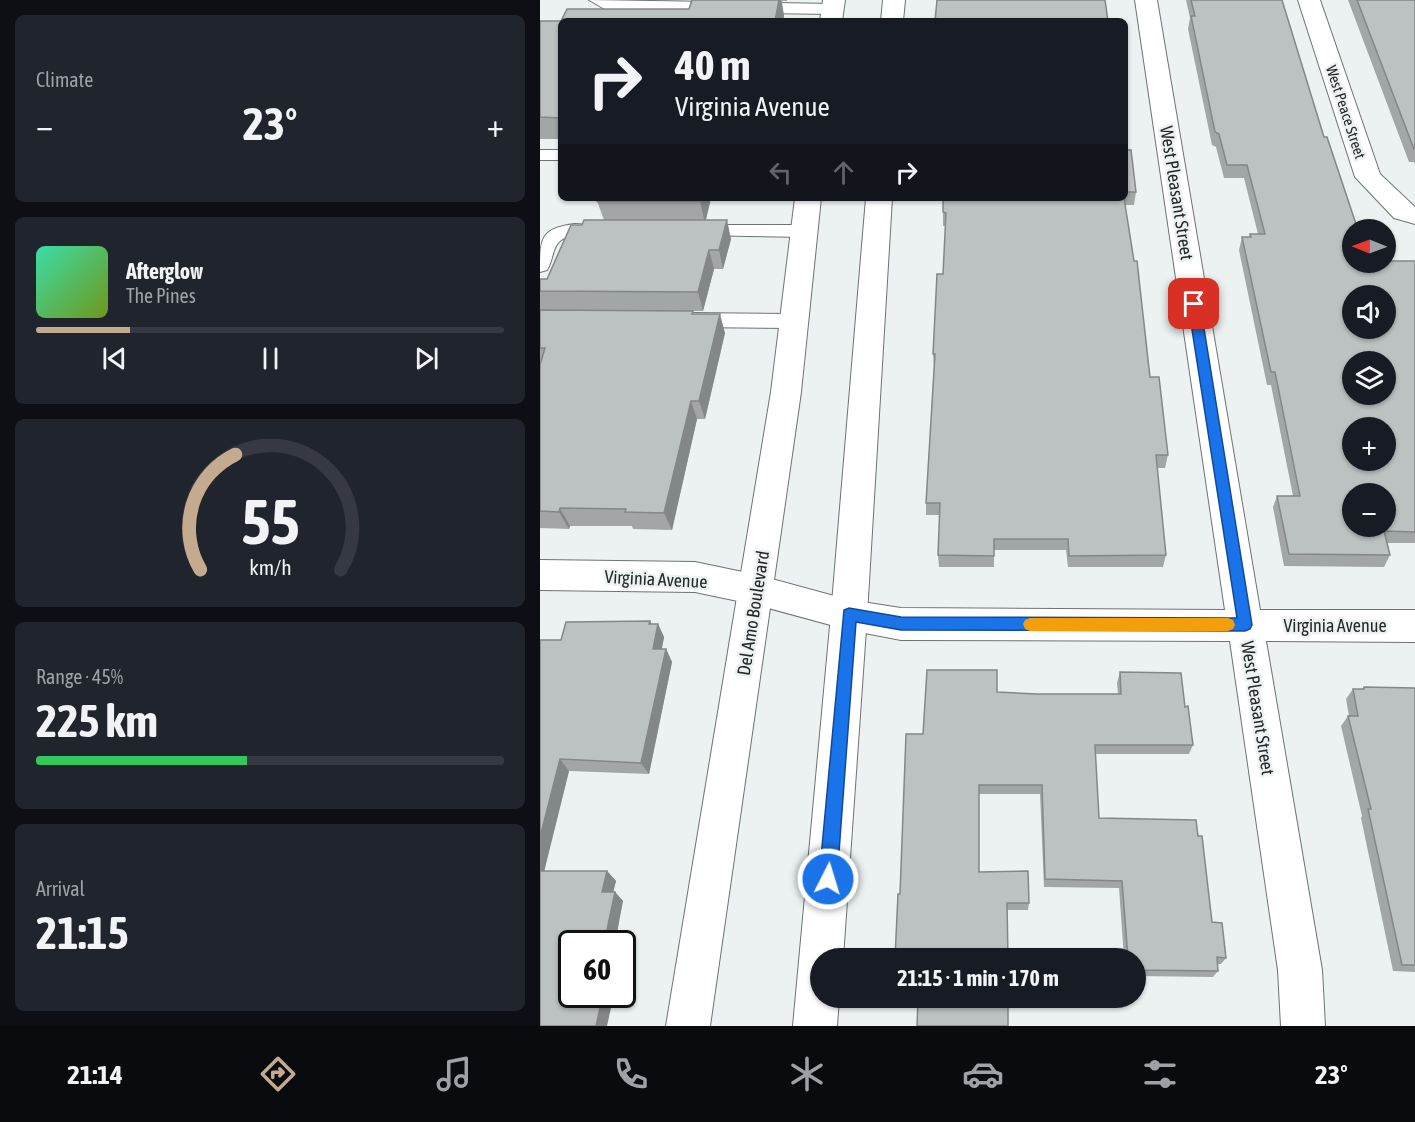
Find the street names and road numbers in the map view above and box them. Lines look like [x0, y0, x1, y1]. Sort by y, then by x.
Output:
street label: West Peace Street [1323, 63, 1369, 161]
street label: West Pleasant Street [1156, 125, 1198, 261]
street label: Del Amo Boulevard [733, 549, 773, 677]
street label: Virginia Avenue [604, 566, 708, 592]
street label: Virginia Avenue [1283, 615, 1387, 636]
street label: West Pleasant Street [1237, 640, 1279, 776]

